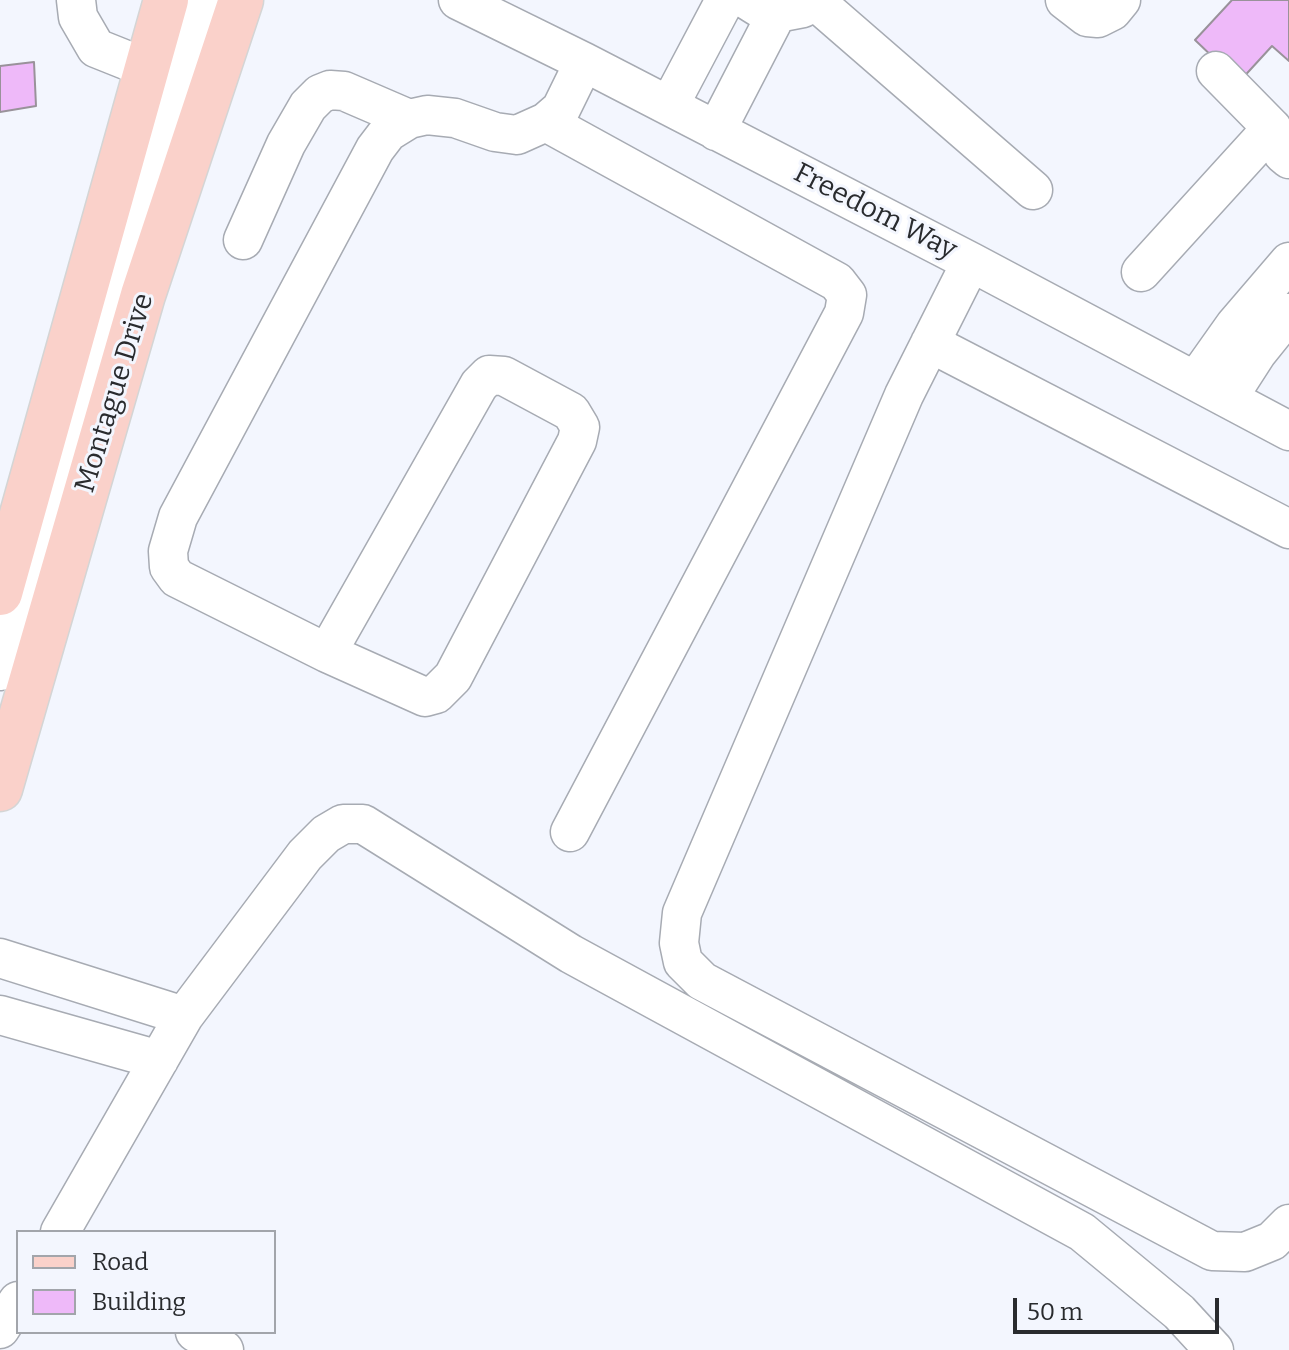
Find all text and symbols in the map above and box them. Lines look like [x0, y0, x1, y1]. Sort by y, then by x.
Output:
street label: Freedom Way [788, 157, 962, 267]
street label: Montague Drive [69, 289, 161, 497]
legend [16, 1230, 276, 1334]
text: Road [92, 1248, 148, 1276]
scale bar [1017, 1282, 1223, 1332]
text: Building [92, 1288, 186, 1316]
text: 50 m [1027, 1298, 1083, 1326]

